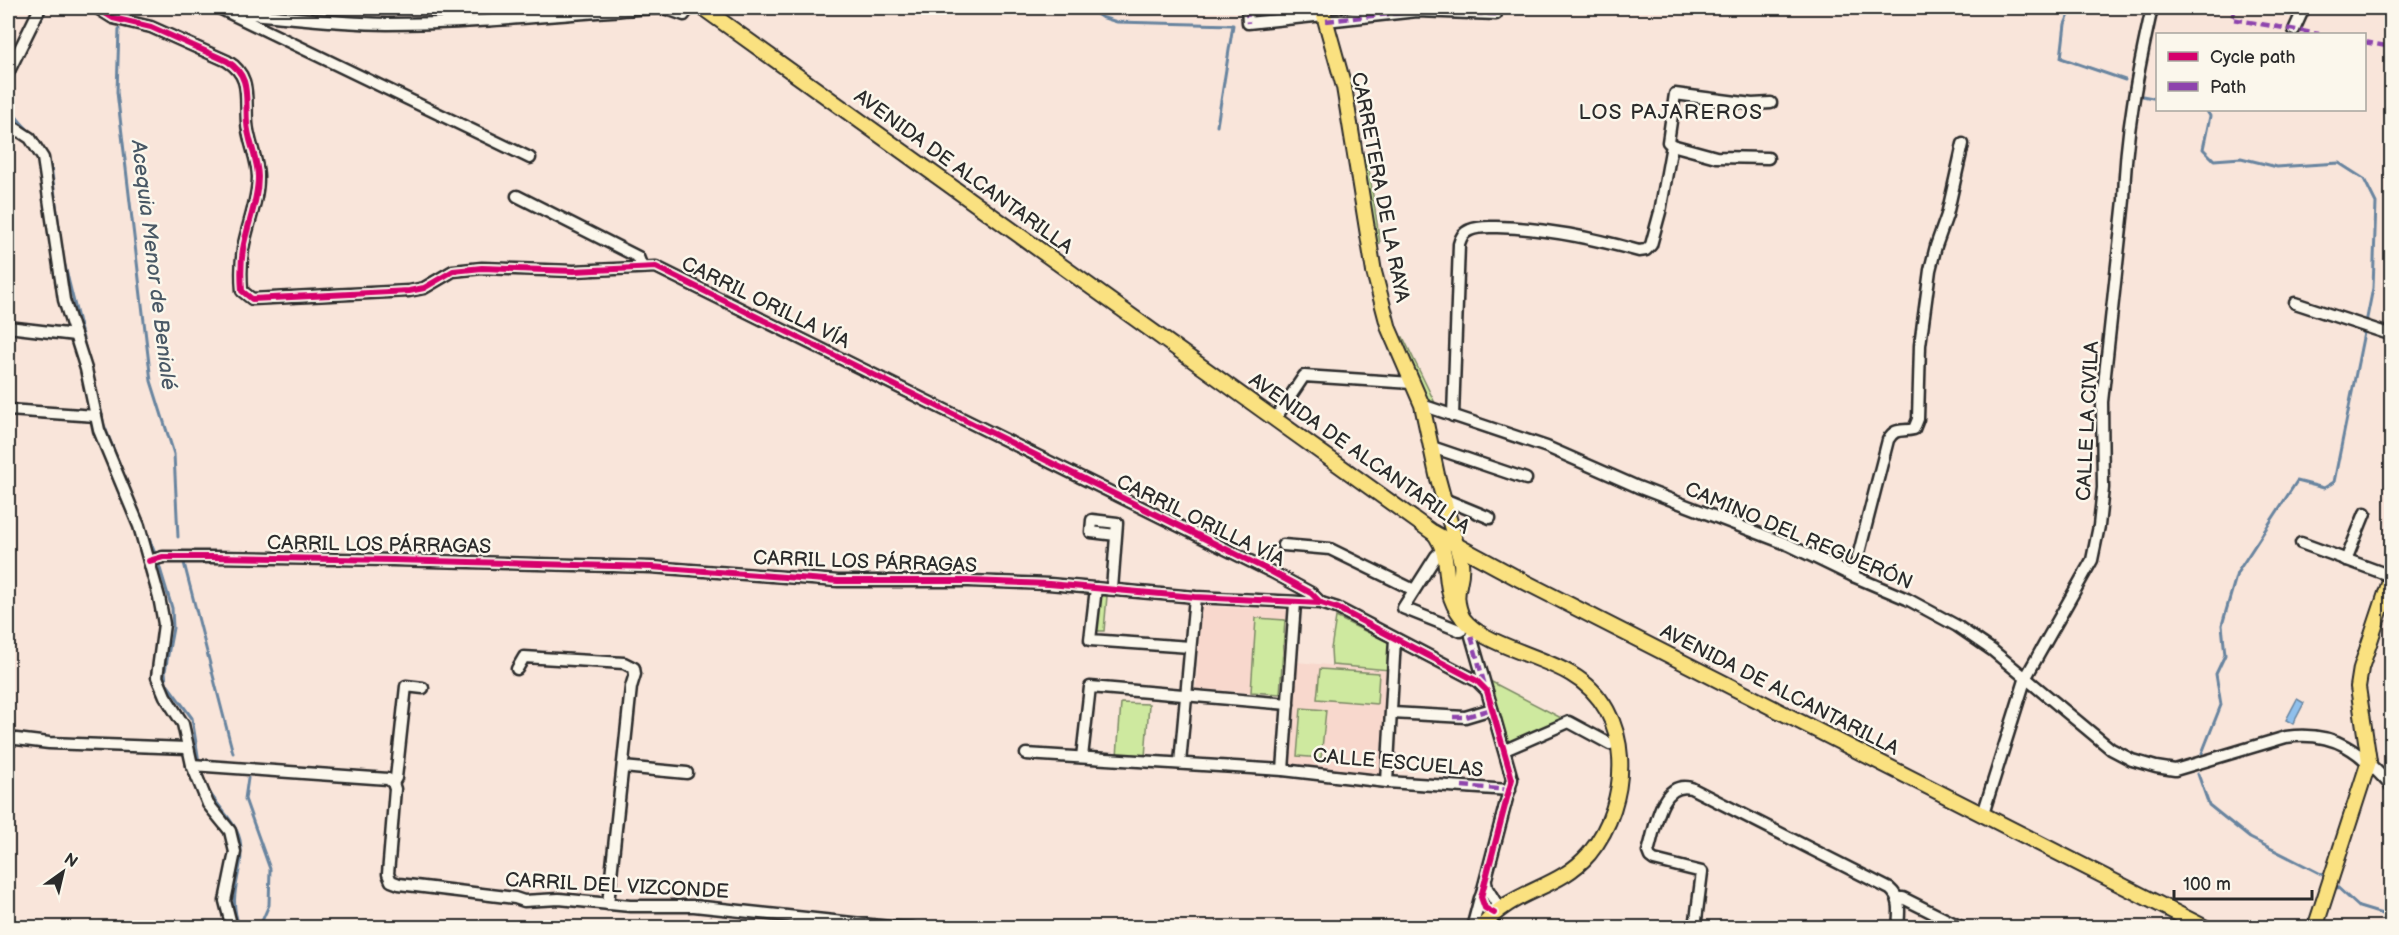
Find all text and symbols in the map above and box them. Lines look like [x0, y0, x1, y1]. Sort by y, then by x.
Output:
legend [2156, 33, 2366, 111]
text: Cycle path [2210, 47, 2296, 68]
street label: CARRETERA DE LA RAYA [1346, 70, 1414, 305]
text: Path [2210, 77, 2246, 98]
street label: AVENIDA DE ALCANTARILLA [849, 84, 1078, 260]
district label: LOS PAJAREROS [1578, 100, 1764, 125]
water label: Acequia Menor de Benialé [126, 138, 181, 391]
street label: CARRIL ORILLA VÍA [677, 251, 855, 354]
street label: CALLE LA CIVILA [2072, 340, 2104, 501]
street label: AVENIDA DE ALCANTARILLA [1244, 368, 1475, 540]
street label: CARRIL ORILLA VÍA [1112, 469, 1290, 572]
street label: CAMINO DEL REGUERÓN [1681, 476, 1916, 595]
street label: CARRIL LOS PÁRRAGAS [267, 530, 491, 559]
street label: CARRIL LOS PÁRRAGAS [752, 545, 978, 578]
street label: AVENIDA DE ALCANTARILLA [1656, 619, 1904, 761]
street label: CALLE ESCUELAS [1312, 744, 1484, 782]
north arrow [33, 842, 93, 902]
text: N [60, 850, 81, 872]
scale bar [2174, 863, 2312, 901]
street label: CARRIL DEL VIZCONDE [504, 868, 730, 904]
text: 100 m [2183, 874, 2231, 895]

